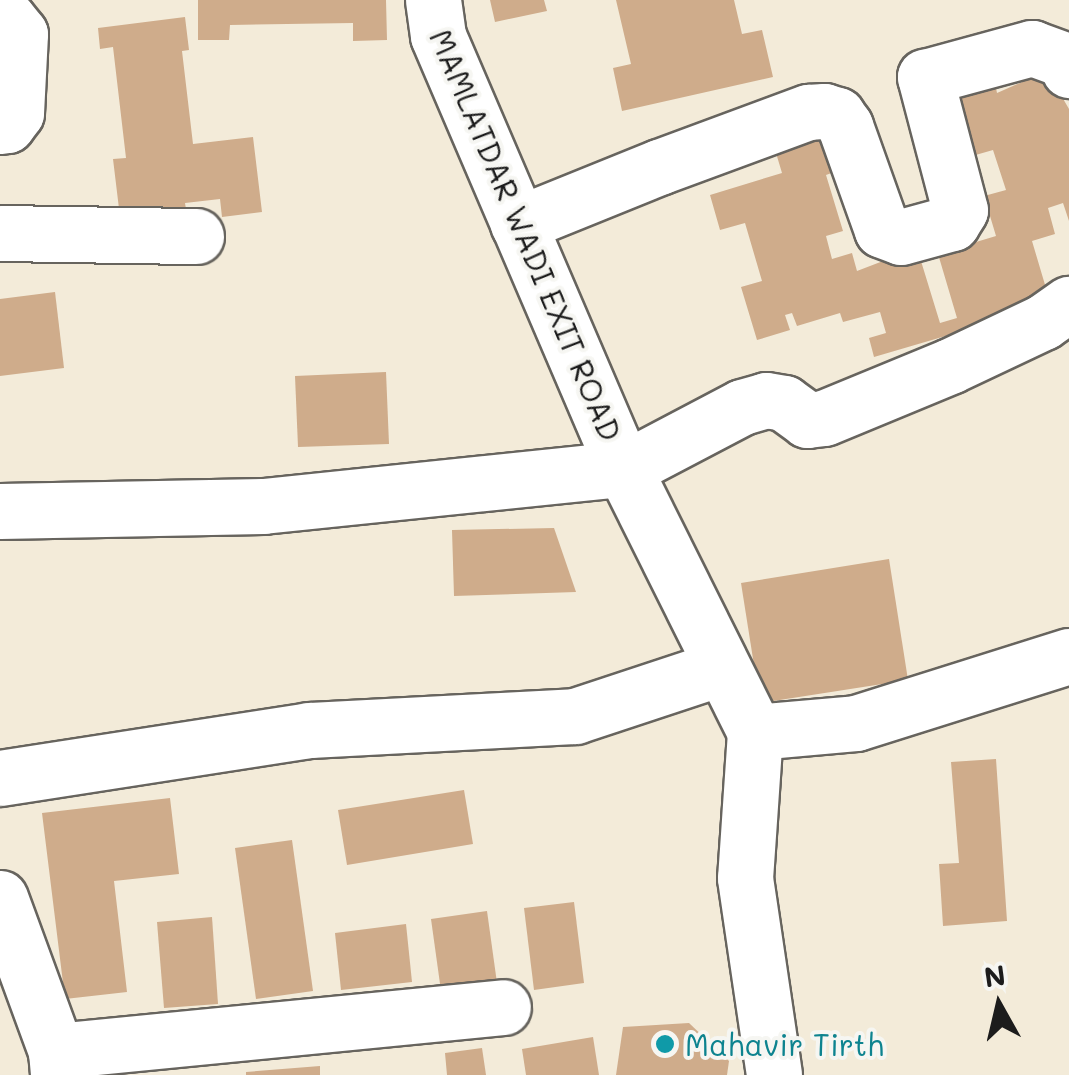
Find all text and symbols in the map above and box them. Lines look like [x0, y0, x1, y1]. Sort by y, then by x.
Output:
street label: MAMLATDAR WADI EXIT ROAD [423, 24, 629, 446]
north arrow [949, 955, 1049, 1055]
text: N [982, 956, 1008, 995]
place label: Mahavir Tirth [685, 1026, 884, 1062]
marker: Mahavir Tirth [654, 1033, 676, 1055]

